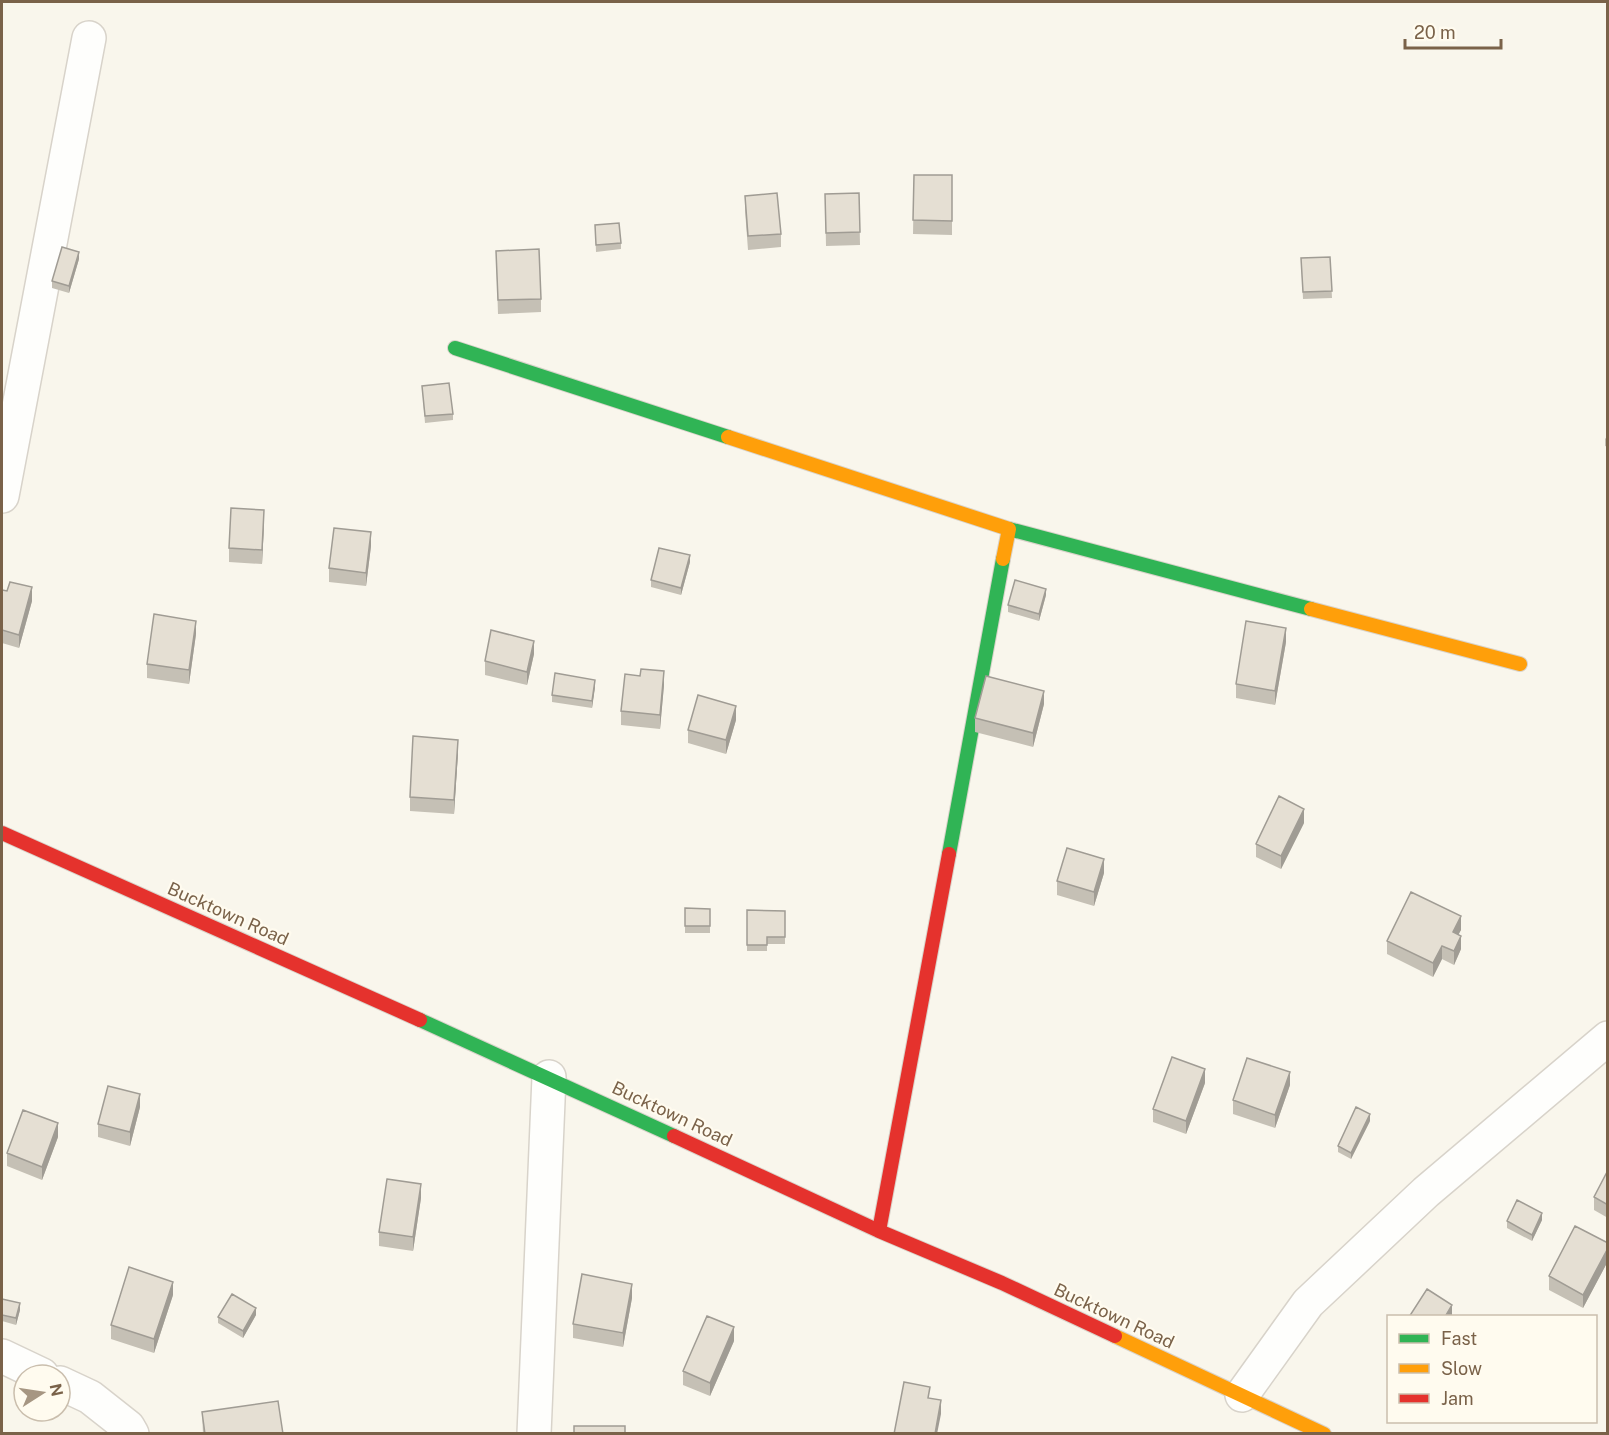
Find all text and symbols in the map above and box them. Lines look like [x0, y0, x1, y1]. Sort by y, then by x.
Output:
scale bar [1405, 12, 1501, 50]
text: 20 m [1414, 22, 1456, 43]
street label: Bucktown Road [164, 877, 292, 950]
street label: Bucktown Road [609, 1077, 736, 1151]
street label: Bucktown Road [1051, 1279, 1178, 1353]
legend [1387, 1315, 1597, 1423]
text: Fast [1441, 1328, 1477, 1349]
text: Slow [1441, 1358, 1482, 1379]
north arrow [12, 1363, 72, 1423]
text: N [46, 1382, 67, 1398]
text: Jam [1441, 1388, 1474, 1409]

